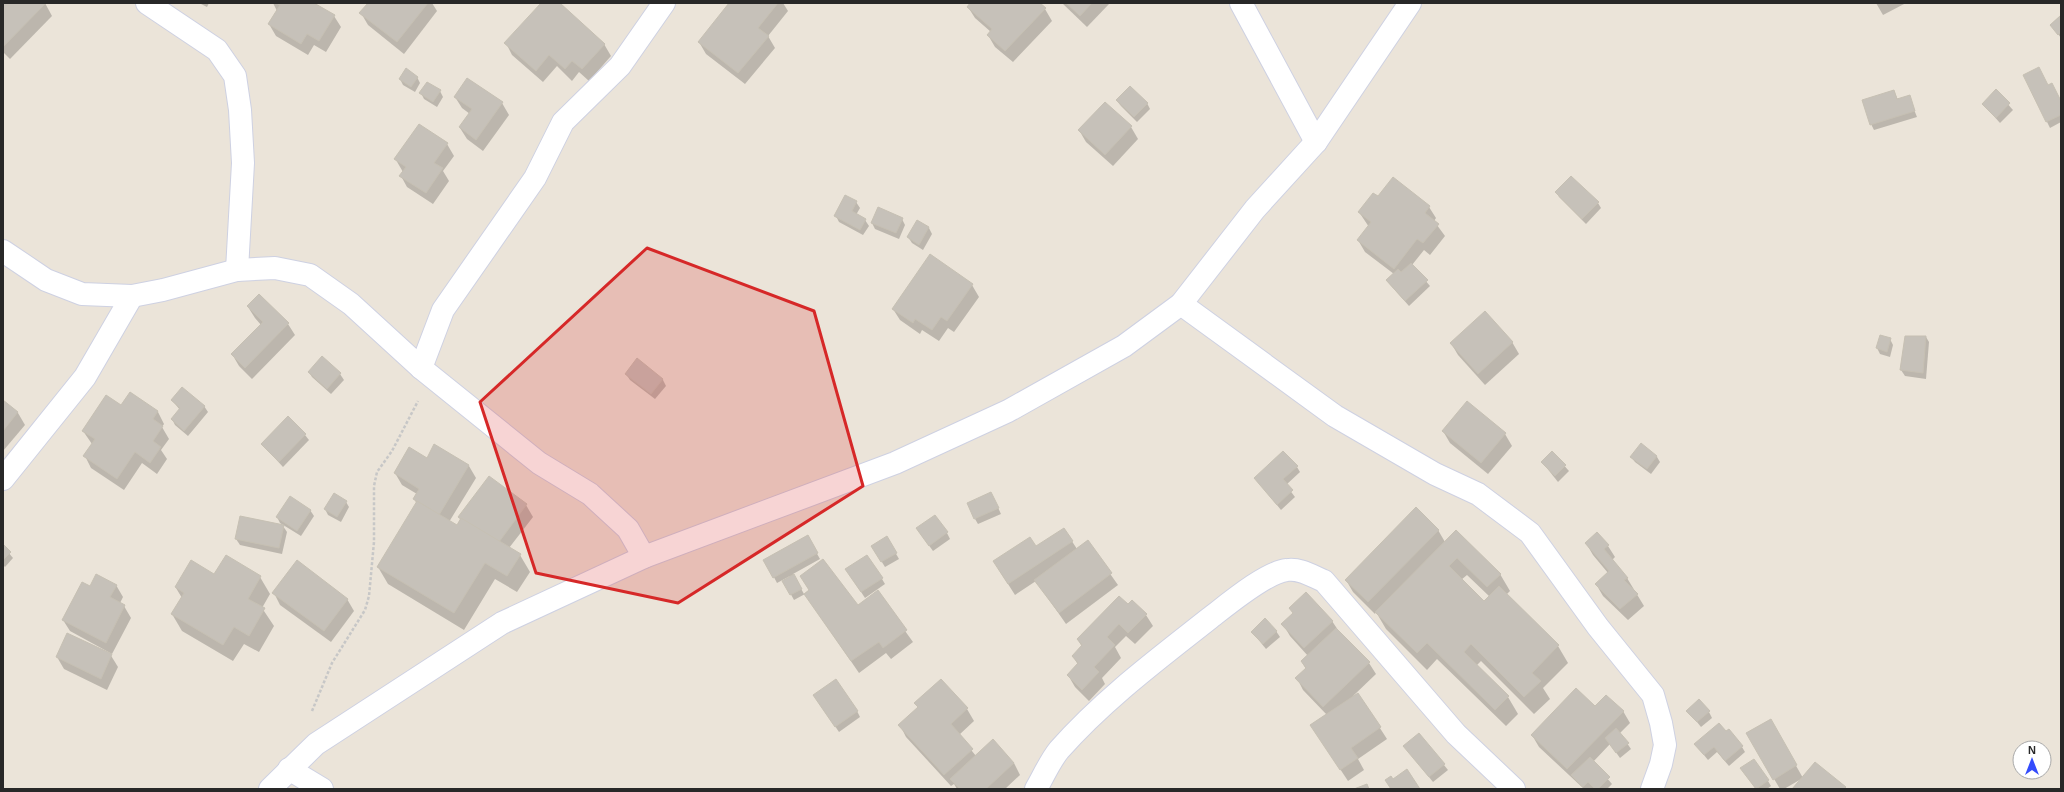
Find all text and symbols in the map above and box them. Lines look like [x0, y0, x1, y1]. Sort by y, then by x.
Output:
north arrow [2012, 740, 2052, 780]
text: N [2028, 744, 2036, 756]

